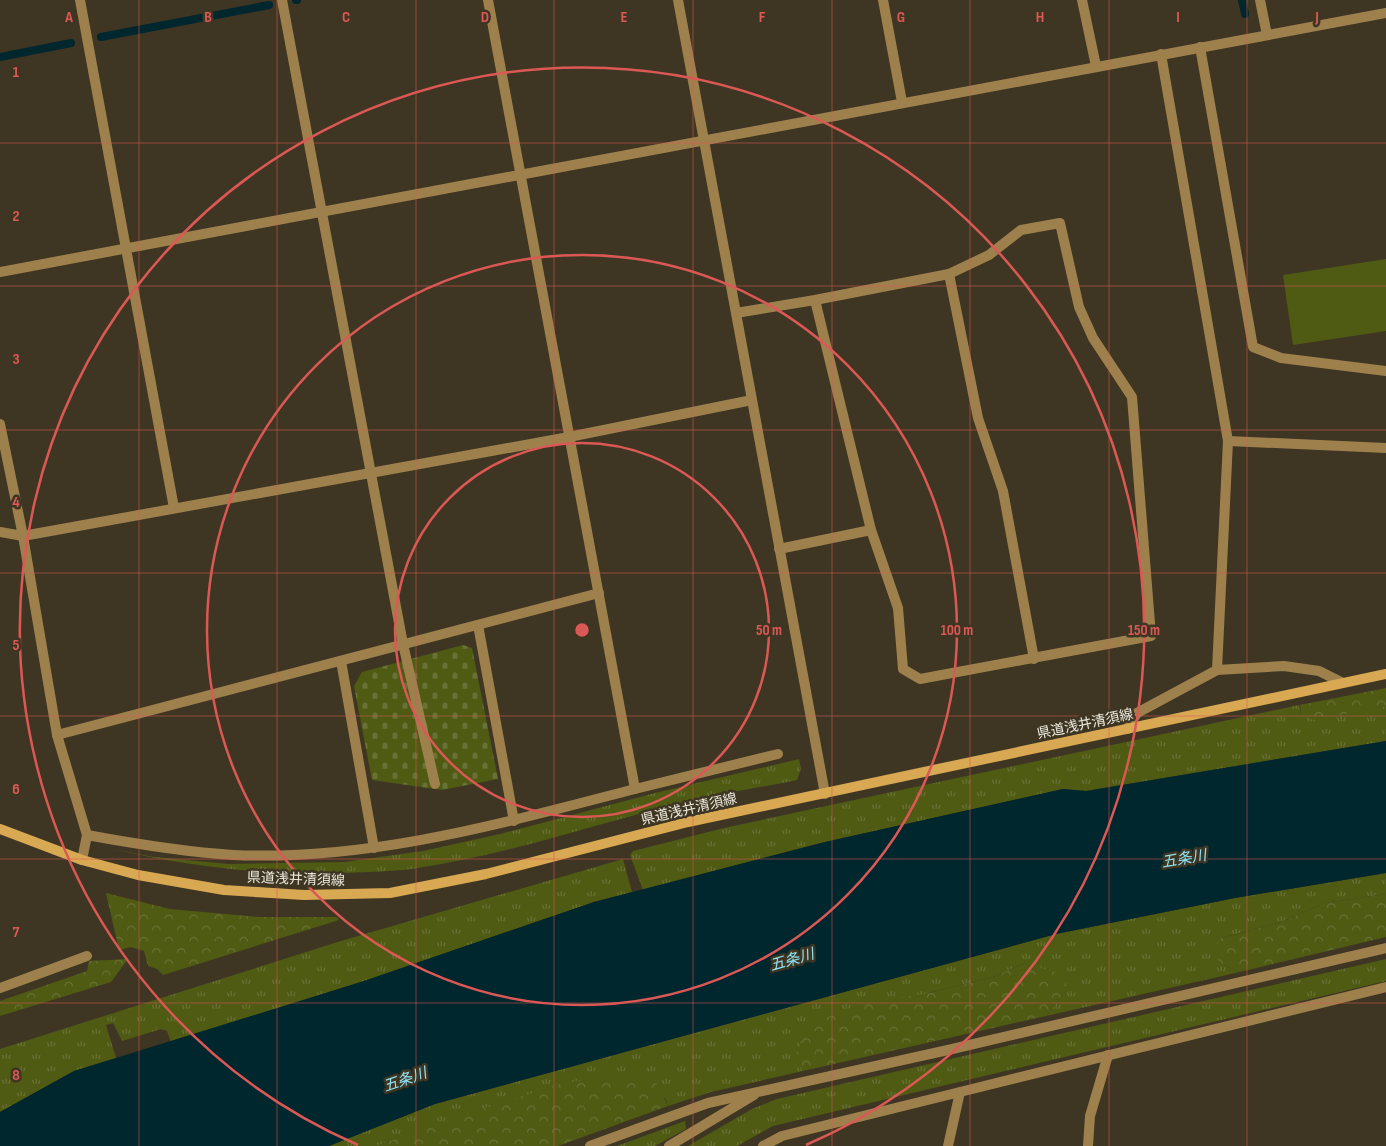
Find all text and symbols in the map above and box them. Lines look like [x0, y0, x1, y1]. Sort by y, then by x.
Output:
text: A [64, 8, 73, 27]
text: B [204, 8, 212, 27]
text: C [342, 8, 350, 27]
text: D [481, 8, 489, 27]
text: E [621, 8, 628, 27]
text: F [759, 8, 766, 27]
text: G [897, 8, 905, 27]
text: H [1036, 8, 1044, 27]
text: I [1176, 8, 1180, 27]
text: J [1314, 8, 1319, 27]
text: 1 [13, 63, 20, 82]
text: 2 [12, 207, 20, 226]
text: 3 [12, 350, 20, 369]
text: 4 [12, 493, 20, 512]
centre of rings [573, 621, 591, 639]
text: 50 m [756, 621, 782, 640]
text: 100 m [941, 621, 973, 640]
text: 150 m [1128, 621, 1160, 640]
text: 5 [12, 636, 20, 655]
street label: 県道浅井清須線 [1035, 705, 1135, 743]
text: 6 [12, 780, 20, 799]
street label: 県道浅井清須線 [639, 790, 739, 828]
water label: 五条川 [1160, 845, 1210, 872]
street label: 県道浅井清須線 [247, 869, 345, 889]
text: 7 [13, 923, 20, 942]
water label: 五条川 [768, 944, 818, 975]
water label: 五条川 [381, 1063, 431, 1096]
text: 8 [12, 1066, 20, 1085]

